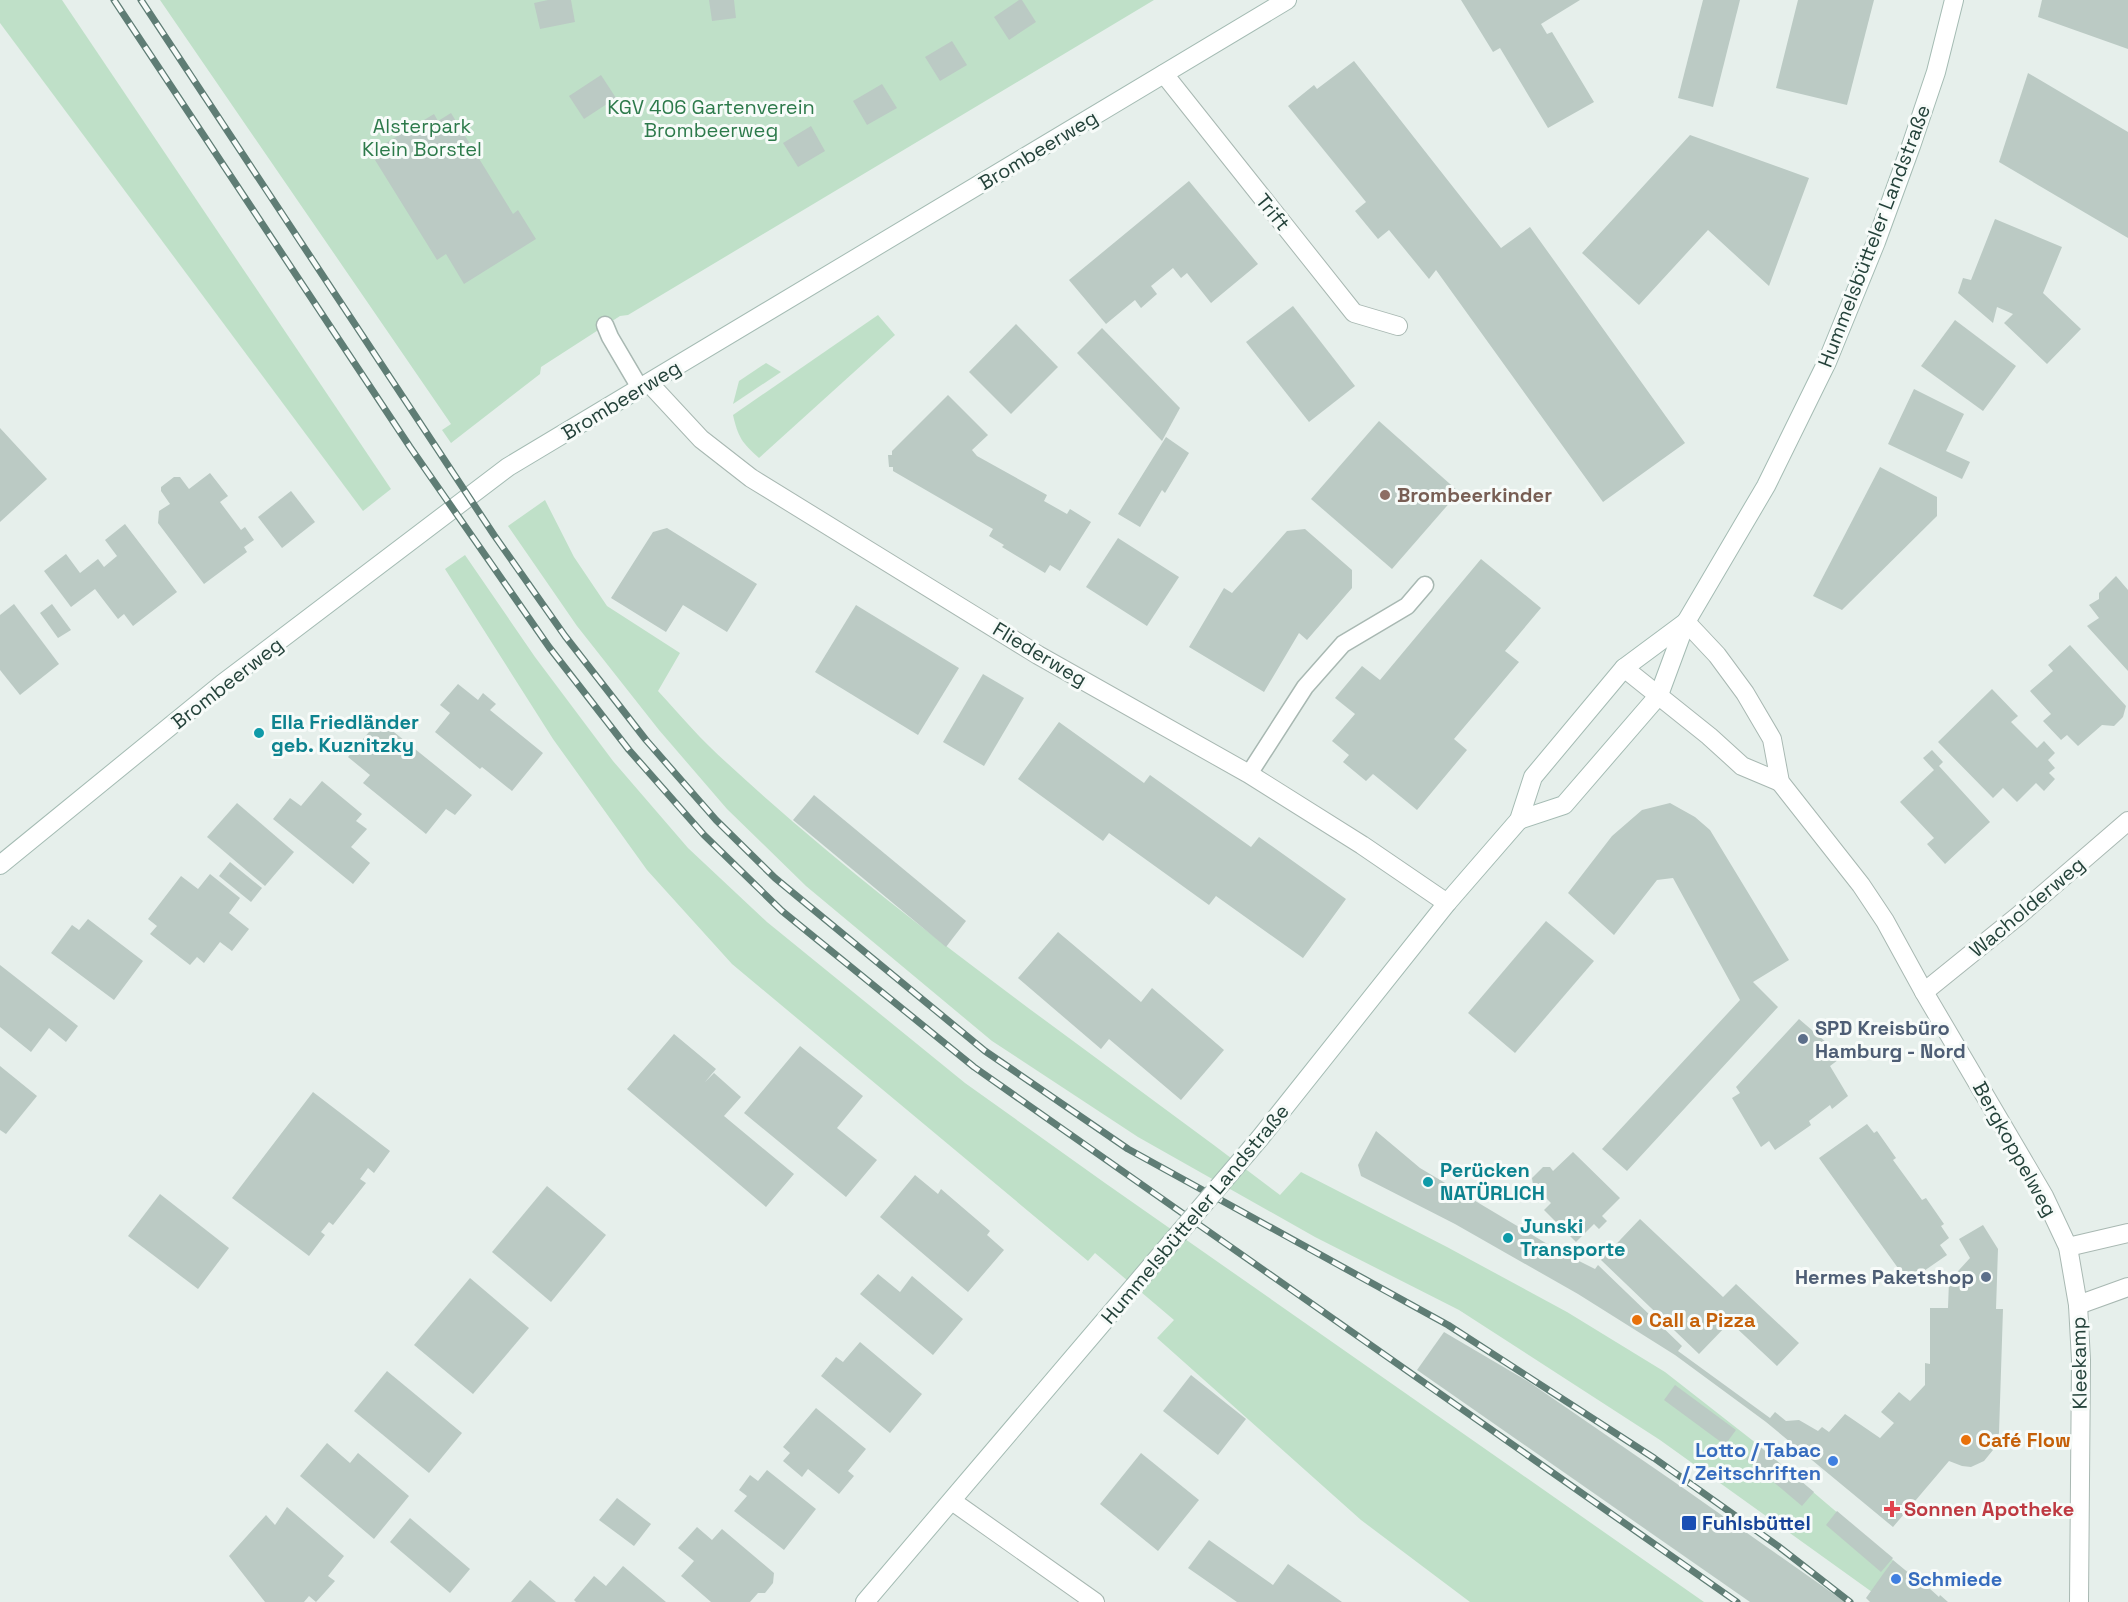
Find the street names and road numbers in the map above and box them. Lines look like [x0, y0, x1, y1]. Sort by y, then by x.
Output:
street label: Hummelsbütteler Landstraße [1812, 101, 1936, 371]
street label: Brombeerweg [974, 104, 1102, 196]
street label: Trift [1250, 188, 1296, 236]
street label: Brombeerweg [557, 354, 685, 446]
street label: Fliederweg [988, 616, 1092, 692]
street label: Brombeerweg [166, 631, 288, 735]
street label: Wacholderweg [1964, 851, 2090, 963]
street label: Bergkoppelweg [1967, 1077, 2063, 1221]
street label: Hummelsbütteler Landstraße [1095, 1099, 1295, 1329]
street label: Kleekamp [2065, 1316, 2093, 1410]

